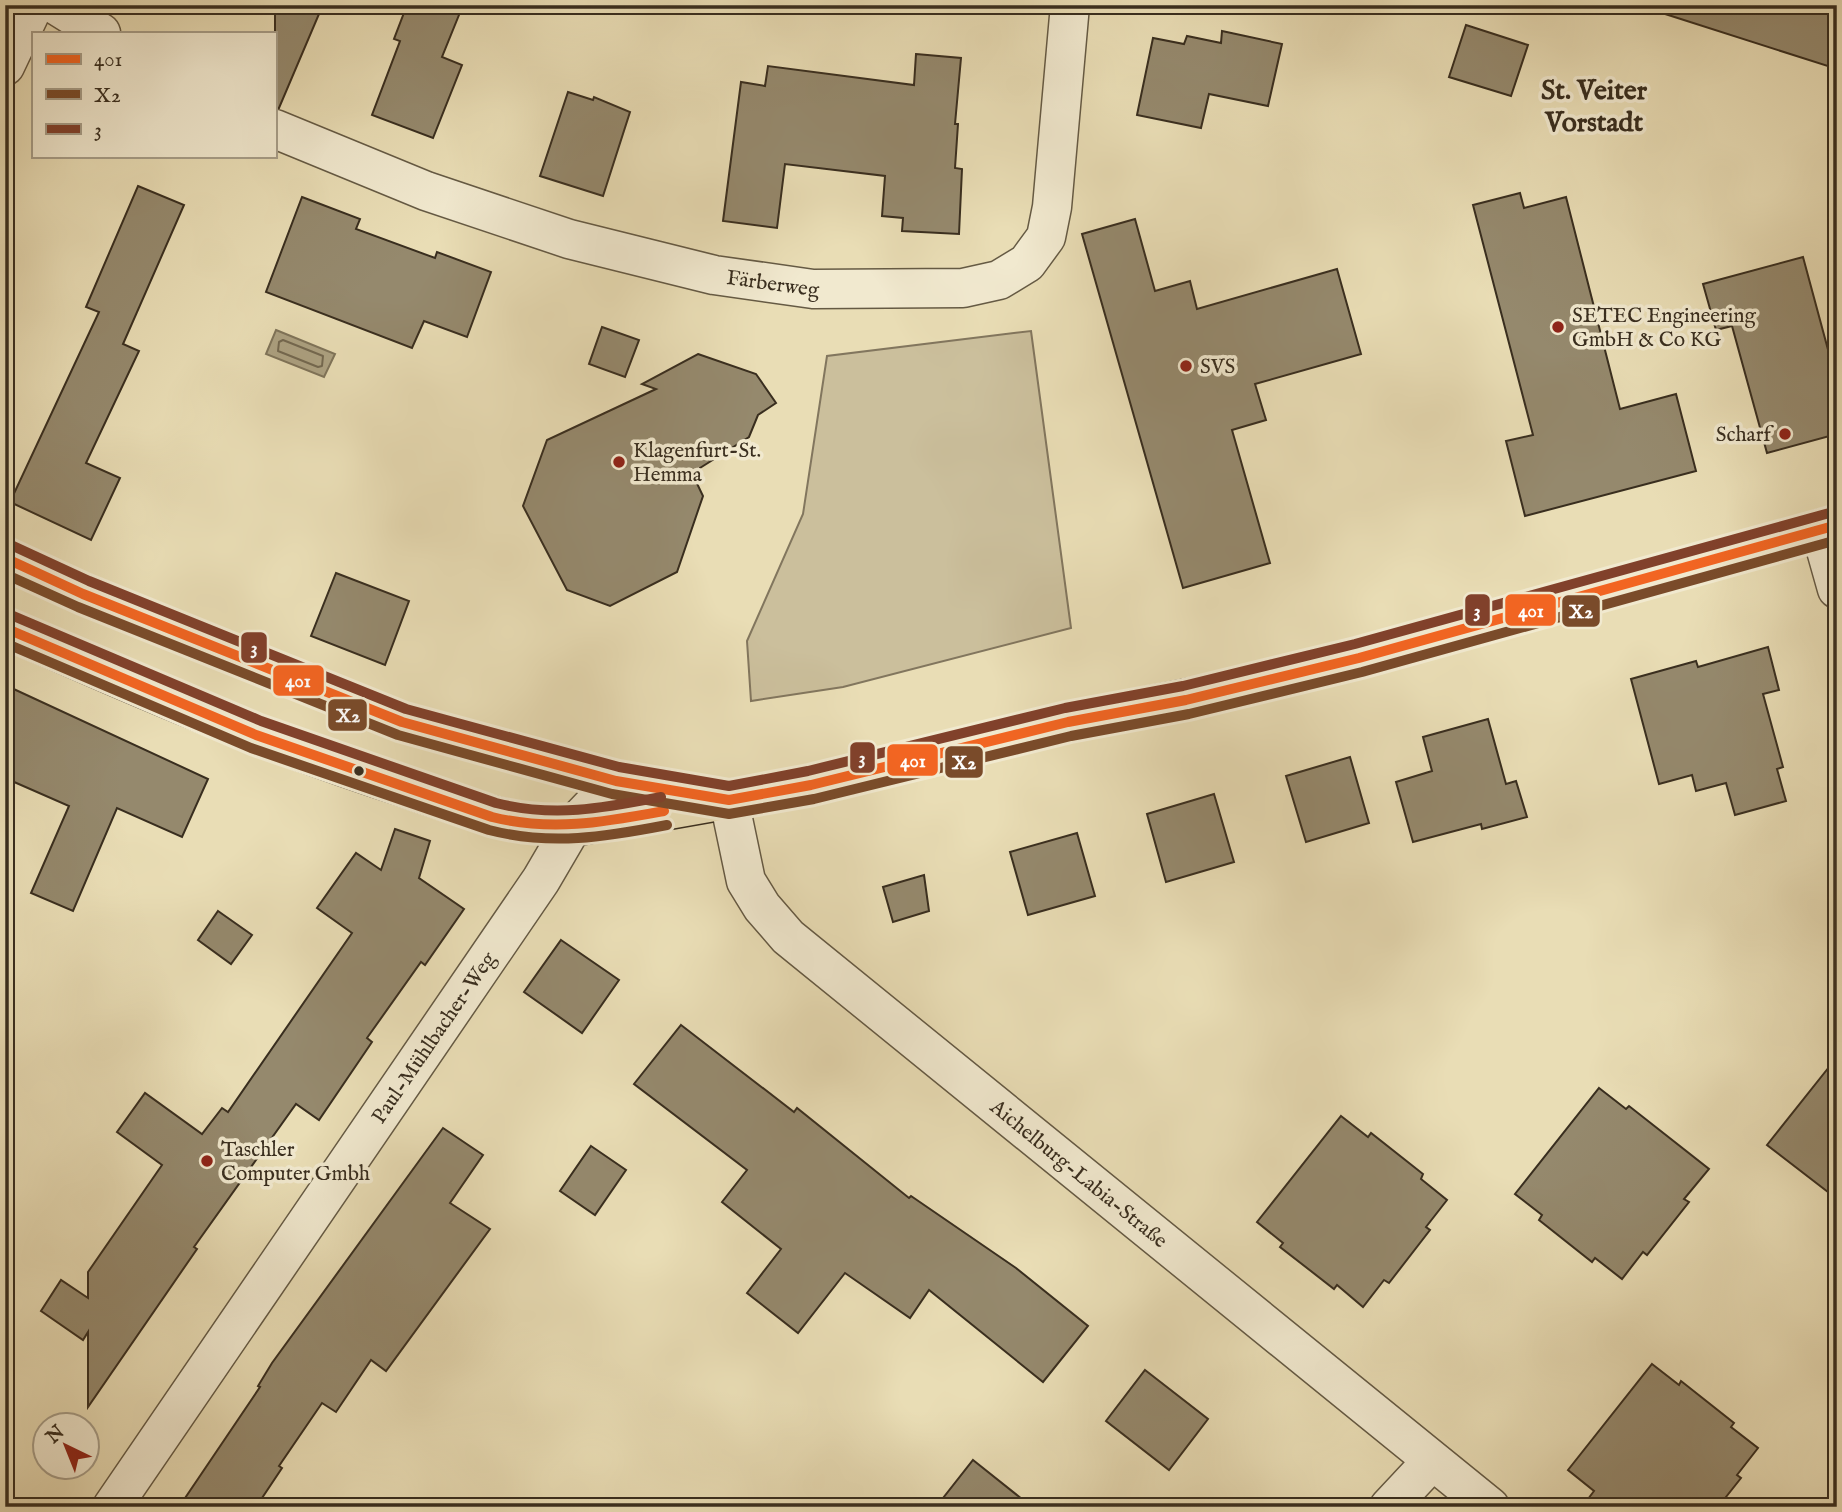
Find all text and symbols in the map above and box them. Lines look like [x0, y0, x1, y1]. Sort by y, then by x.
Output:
legend [32, 32, 276, 158]
text: 401 [94, 47, 122, 74]
district label: St. Veiter Vorstadt [1541, 74, 1648, 141]
text: X2 [94, 83, 121, 110]
text: 3 [94, 117, 102, 144]
street label: Färberweg [725, 265, 820, 304]
place label: SETEC Engineering GmbH & Co KG [1572, 303, 1756, 354]
marker: SETEC Engineering GmbH & Co KG [1550, 319, 1566, 335]
place label: SVS [1200, 354, 1235, 381]
marker: SVS [1178, 358, 1194, 374]
place label: Scharf [1716, 422, 1774, 449]
marker: Scharf [1777, 426, 1793, 442]
place label: Klagenfurt-St. Hemma [633, 438, 761, 489]
marker: Klagenfurt-St. Hemma [611, 454, 627, 470]
line badge: 3 [1464, 593, 1491, 627]
line badge: 401 [1504, 593, 1557, 627]
line badge: X2 [1561, 594, 1601, 628]
text: 3 [1473, 600, 1481, 624]
text: 401 [1518, 600, 1544, 624]
text: X2 [1568, 601, 1593, 625]
line badge: 3 [240, 631, 268, 664]
text: 3 [250, 637, 258, 661]
line badge: 401 [272, 664, 325, 697]
text: 401 [285, 670, 311, 694]
line badge: X2 [327, 698, 368, 732]
text: X2 [335, 705, 360, 729]
line badge: 3 [849, 741, 876, 774]
line badge: 401 [886, 743, 939, 777]
line badge: X2 [944, 745, 984, 779]
text: 3 [858, 747, 866, 771]
text: 401 [900, 750, 926, 774]
text: X2 [951, 752, 976, 776]
unlabelled marker [352, 764, 366, 778]
street label: Paul-Mühlbacher-Weg [366, 947, 503, 1129]
street label: Aichelburg-Labia-Straße [983, 1094, 1173, 1255]
place label: Taschler Computer Gmbh [221, 1137, 370, 1188]
marker: Taschler Computer Gmbh [199, 1153, 215, 1169]
north arrow [32, 1410, 102, 1480]
text: N [41, 1420, 70, 1450]

